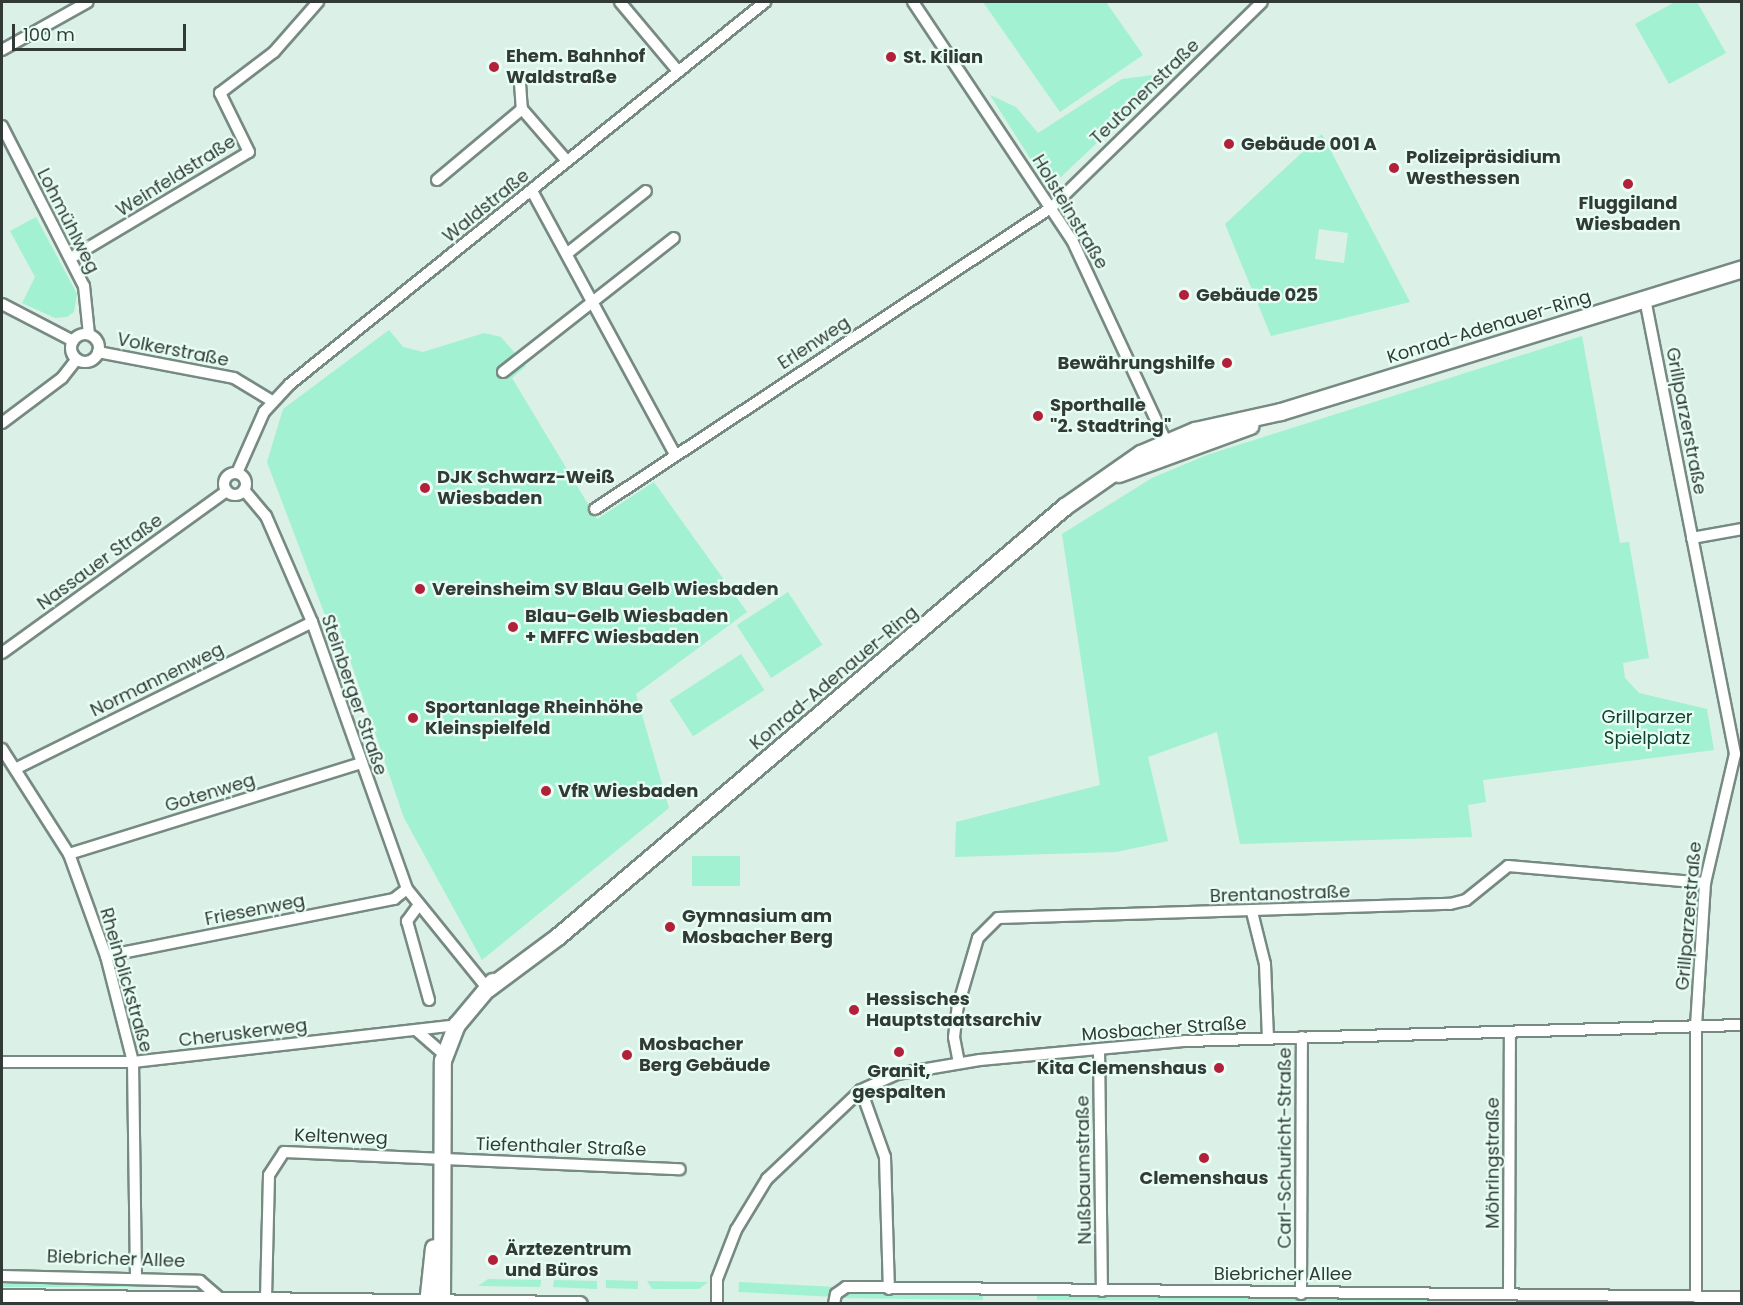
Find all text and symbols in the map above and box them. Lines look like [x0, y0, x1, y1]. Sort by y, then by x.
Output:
scale bar [15, 12, 189, 50]
text: 100 m [23, 22, 75, 47]
street label: Teutonenstraße [1086, 35, 1204, 149]
place label: Ehem. Bahnhof Waldstraße [506, 46, 645, 88]
place label: St. Kilian [903, 46, 983, 68]
marker: St. Kilian [884, 50, 898, 64]
marker: Ehem. Bahnhof Waldstraße [487, 60, 501, 74]
street label: Weinfeldstraße [112, 131, 240, 221]
place label: Gebäude 001 A [1241, 133, 1377, 155]
marker: Gebäude 001 A [1222, 137, 1236, 151]
place label: Polizeipräsidium Westhessen [1406, 147, 1561, 190]
street label: Holsteinstraße [1027, 151, 1113, 273]
marker: Polizeipräsidium Westhessen [1387, 161, 1401, 175]
street label: Lohmühlweg [32, 165, 104, 277]
street label: Waldstraße [439, 165, 533, 247]
marker: Fluggiland Wiesbaden [1621, 177, 1635, 191]
place label: Fluggiland Wiesbaden [1575, 193, 1681, 236]
place label: Gebäude 025 [1196, 284, 1318, 306]
street label: Konrad-Adenauer-Ring [1384, 286, 1594, 368]
marker: Gebäude 025 [1177, 288, 1191, 302]
street label: Erlenweg [774, 312, 854, 374]
street label: Volkerstraße [115, 329, 231, 371]
street label: Grillparzerstraße [1661, 346, 1711, 496]
place label: Bewährungshilfe [1058, 352, 1215, 374]
marker: Bewährungshilfe [1220, 356, 1234, 370]
place label: Sporthalle "2. Stadtring" [1050, 395, 1171, 438]
marker: Sporthalle "2. Stadtring" [1031, 409, 1045, 423]
place label: DJK Schwarz-Weiß Wiesbaden [437, 467, 615, 510]
marker: DJK Schwarz-Weiß Wiesbaden [418, 481, 432, 495]
street label: Nassauer Straße [33, 509, 167, 615]
place label: Vereinsheim SV Blau Gelb Wiesbaden [432, 578, 779, 600]
marker: Vereinsheim SV Blau Gelb Wiesbaden [413, 582, 427, 596]
street label: Konrad-Adenauer-Ring [746, 601, 922, 755]
place label: Blau-Gelb Wiesbaden + MFFC Wiesbaden [525, 606, 728, 648]
street label: Steinberger Straße [316, 612, 392, 778]
marker: Blau-Gelb Wiesbaden + MFFC Wiesbaden [506, 620, 520, 634]
street label: Normannenweg [87, 638, 227, 722]
place label: Sportanlage Rheinhöhe Kleinspielfeld [425, 697, 643, 740]
park label: Grillparzer Spielplatz [1601, 707, 1693, 750]
marker: Sportanlage Rheinhöhe Kleinspielfeld [406, 711, 420, 725]
street label: Gotenweg [162, 769, 258, 817]
place label: VfR Wiesbaden [558, 780, 698, 802]
marker: VfR Wiesbaden [539, 784, 553, 798]
street label: Grillparzerstraße [1672, 841, 1706, 991]
street label: Brentanostraße [1209, 881, 1351, 907]
street label: Friesenweg [203, 890, 307, 930]
street label: Rheinblickstraße [95, 905, 157, 1055]
place label: Gymnasium am Mosbacher Berg [682, 906, 833, 948]
marker: Gymnasium am Mosbacher Berg [663, 920, 677, 934]
place label: Hessisches Hauptstaatsarchiv [866, 989, 1042, 1032]
marker: Hessisches Hauptstaatsarchiv [847, 1003, 861, 1017]
street label: Mosbacher Straße [1081, 1012, 1247, 1046]
street label: Cheruskerweg [177, 1014, 309, 1052]
place label: Mosbacher Berg Gebäude [639, 1034, 770, 1076]
marker: Granit, gespalten [892, 1045, 906, 1059]
street label: Carl-Schuricht-Straße [1274, 1047, 1296, 1249]
marker: Mosbacher Berg Gebäude [620, 1048, 634, 1062]
place label: Kita Clemenshaus [1037, 1057, 1207, 1079]
place label: Granit, gespalten [852, 1061, 946, 1104]
marker: Kita Clemenshaus [1212, 1061, 1226, 1075]
street label: Nußbaumstraße [1072, 1095, 1096, 1245]
street label: Möhringstraße [1482, 1097, 1504, 1229]
street label: Keltenweg [294, 1125, 388, 1149]
street label: Tiefenthaler Straße [475, 1133, 647, 1161]
marker: Clemenshaus [1197, 1151, 1211, 1165]
place label: Clemenshaus [1140, 1167, 1268, 1189]
place label: Ärztezentrum und Büros [505, 1239, 632, 1282]
street label: Biebricher Allee [46, 1246, 186, 1272]
marker: Ärztezentrum und Büros [486, 1253, 500, 1267]
street label: Biebricher Allee [1214, 1263, 1352, 1285]

